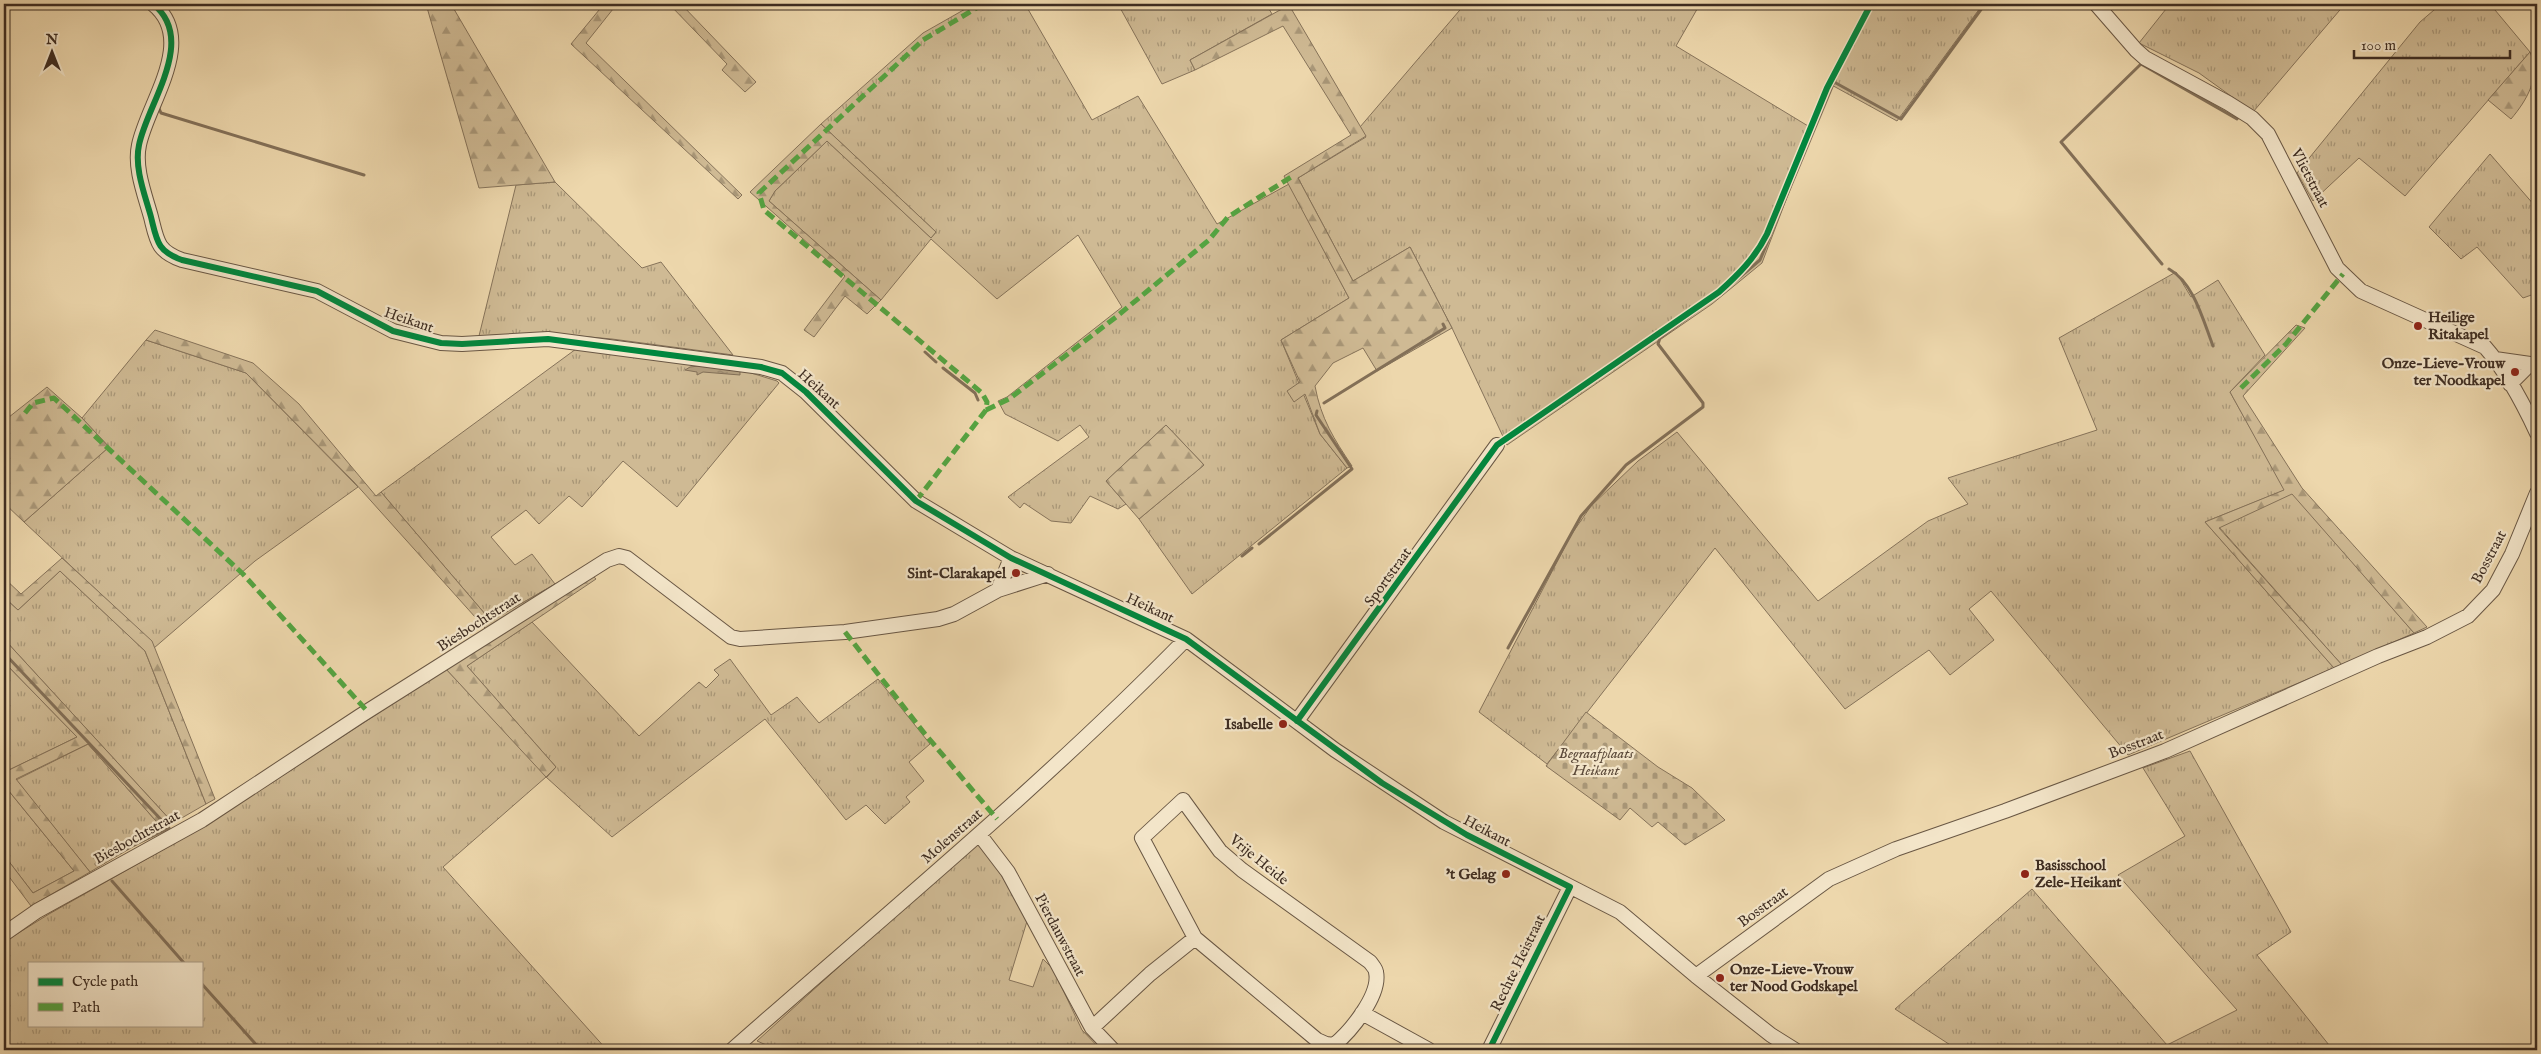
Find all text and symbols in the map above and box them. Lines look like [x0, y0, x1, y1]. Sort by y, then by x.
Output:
north arrow [28, 28, 78, 78]
scale bar [2354, 28, 2510, 60]
text: N [45, 31, 58, 49]
text: 100 m [2361, 36, 2397, 55]
street label: Vlietstraat [2286, 144, 2334, 211]
street label: Heikant [382, 303, 436, 337]
place label: Heilige Ritakapel [2428, 308, 2489, 344]
marker: Heilige Ritakapel [2412, 320, 2424, 332]
place label: Onze-Lieve-Vrouw ter Noodkapel [2382, 354, 2506, 390]
street label: Heikant [794, 365, 844, 413]
marker: Onze-Lieve-Vrouw ter Noodkapel [2509, 366, 2521, 378]
street label: Bosstraat [2467, 527, 2511, 587]
street label: Sportstraat [1360, 544, 1416, 610]
place label: Sint-Clarakapel [907, 564, 1007, 583]
marker: Sint-Clarakapel [1010, 567, 1022, 579]
street label: Biesbochtstraat [434, 588, 524, 656]
street label: Heikant [1123, 589, 1177, 627]
place label: Isabelle [1225, 715, 1273, 734]
marker: Isabelle [1277, 718, 1289, 730]
street label: Bosstraat [2106, 725, 2166, 763]
park label: Begraafplaats Heikant [1559, 744, 1634, 780]
street label: Molenstraat [917, 804, 987, 868]
street label: Biesbochtstraat [91, 805, 183, 869]
street label: Heikant [1460, 811, 1514, 851]
street label: Vrije Heide [1225, 830, 1292, 890]
place label: Basisschool Zele-Heikant [2035, 856, 2122, 892]
place label: 't Gelag [1446, 865, 1497, 884]
marker: 't Gelag [1500, 868, 1512, 880]
marker: Basisschool Zele-Heikant [2019, 868, 2031, 880]
street label: Bosstraat [1734, 882, 1792, 932]
street label: Pierdauwstraat [1030, 890, 1090, 980]
street label: Rechte Heistraat [1486, 911, 1550, 1015]
place label: Onze-Lieve-Vrouw ter Nood Godskapel [1729, 960, 1859, 996]
legend [28, 962, 202, 1026]
text: Cycle path [72, 972, 138, 991]
marker: Onze-Lieve-Vrouw ter Nood Godskapel [1714, 972, 1726, 984]
text: Path [72, 998, 100, 1017]

